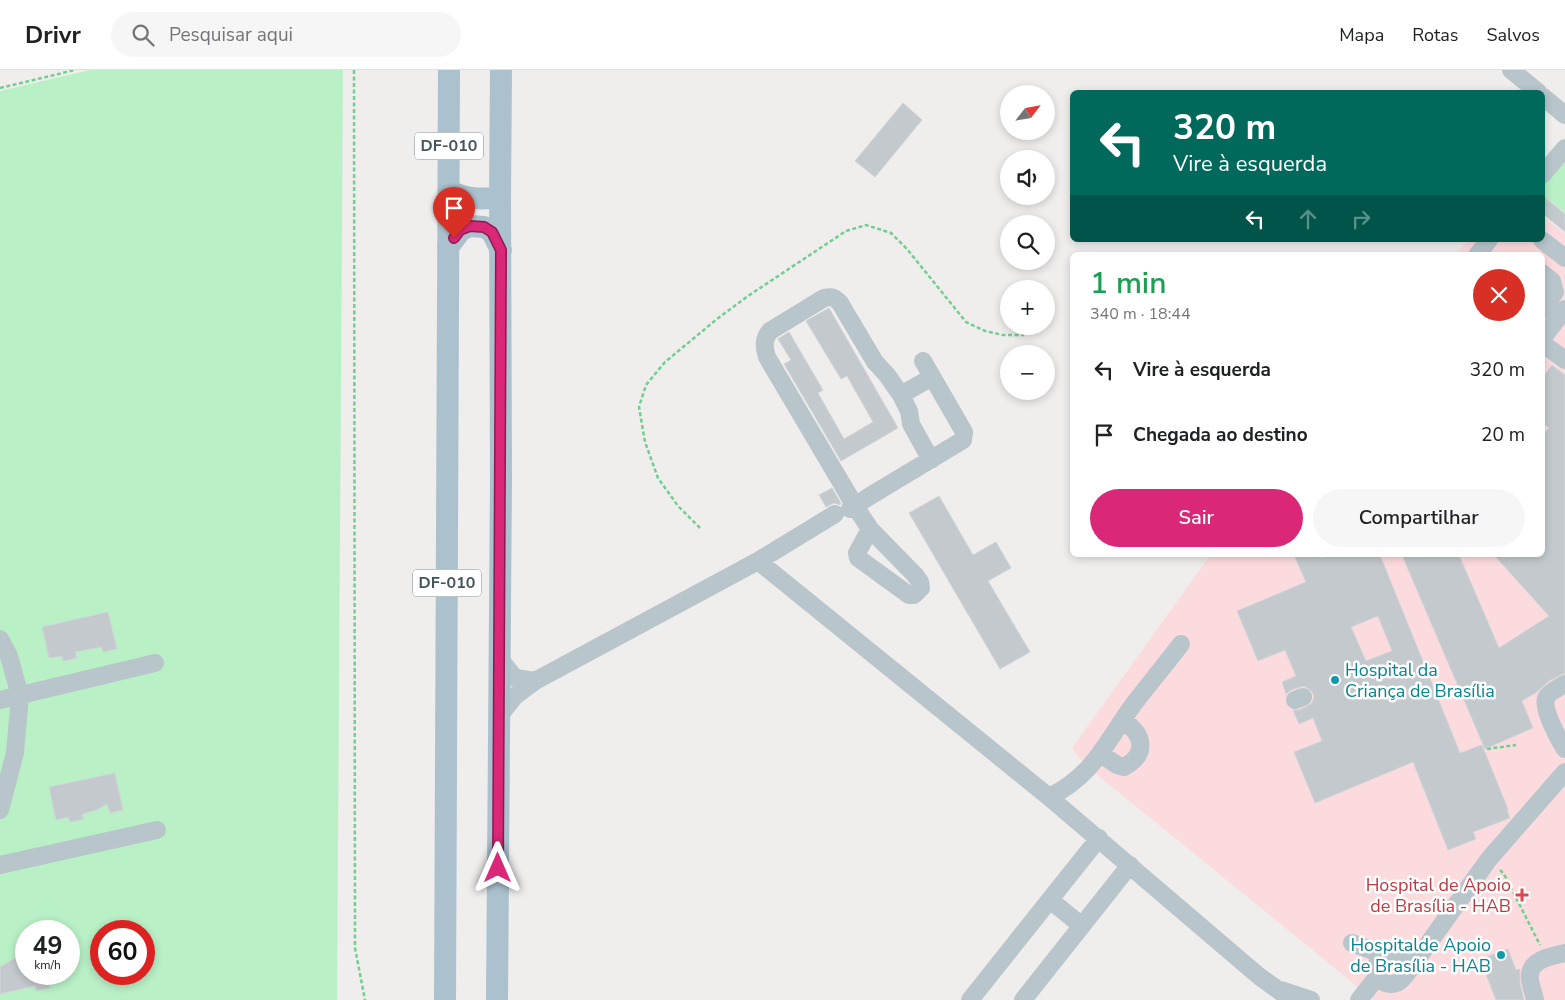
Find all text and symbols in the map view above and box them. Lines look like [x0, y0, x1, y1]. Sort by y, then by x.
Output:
search box [111, 12, 461, 57]
text: Drivr [25, 19, 81, 51]
icon: search [129, 21, 157, 49]
text: Pesquisar aqui [169, 22, 293, 48]
text: Mapa [1339, 23, 1384, 47]
text: Rotas [1412, 23, 1458, 47]
text: Salvos [1486, 23, 1540, 47]
north arrow [1000, 85, 1055, 140]
map controls [1000, 85, 1055, 400]
text: 320 m [1173, 104, 1276, 151]
icon: left [1090, 110, 1155, 175]
road number: DF-010 [415, 132, 483, 160]
text: Vire à esquerda [1173, 149, 1327, 179]
button: sound [1000, 150, 1055, 205]
pin [433, 187, 475, 238]
icon: arrive [440, 194, 468, 222]
icon: left [1241, 205, 1269, 233]
icon: ahead [1294, 205, 1322, 233]
icon: right [1347, 205, 1375, 233]
button: search [1000, 215, 1055, 270]
text: 1 min [1090, 263, 1166, 304]
button: close [1473, 269, 1525, 321]
button: + [1000, 280, 1055, 335]
text: 340 m · 18:44 [1090, 303, 1191, 325]
button: − [1000, 345, 1055, 400]
icon: left [1090, 356, 1118, 384]
text: Vire à esquerda [1133, 357, 1271, 383]
text: 320 m [1470, 357, 1525, 383]
icon: arrive [1090, 421, 1118, 449]
text: Chegada ao destino [1133, 422, 1308, 448]
text: 20 m [1481, 422, 1525, 448]
button: Sair [1090, 489, 1303, 547]
button: Compartilhar [1313, 489, 1525, 547]
road number: DF-010 [413, 569, 481, 596]
place label: Hospital da Criança de Brasília [1345, 658, 1495, 703]
marker: Hospital da Criança de Brasília [1329, 674, 1341, 686]
position arrow [471, 841, 523, 893]
place label: Hospital de Apoio de Brasília - HAB [1366, 873, 1511, 918]
marker: Hospital de Apoio de Brasília - HAB [1515, 888, 1529, 902]
speed limit sign: 60 [90, 920, 155, 985]
text: 49 [32, 929, 63, 963]
place label: Hospitalde Apoio de Brasília - HAB [1350, 933, 1491, 978]
marker: Hospitalde Apoio de Brasília - HAB [1495, 949, 1507, 961]
text: km/h [34, 957, 61, 973]

